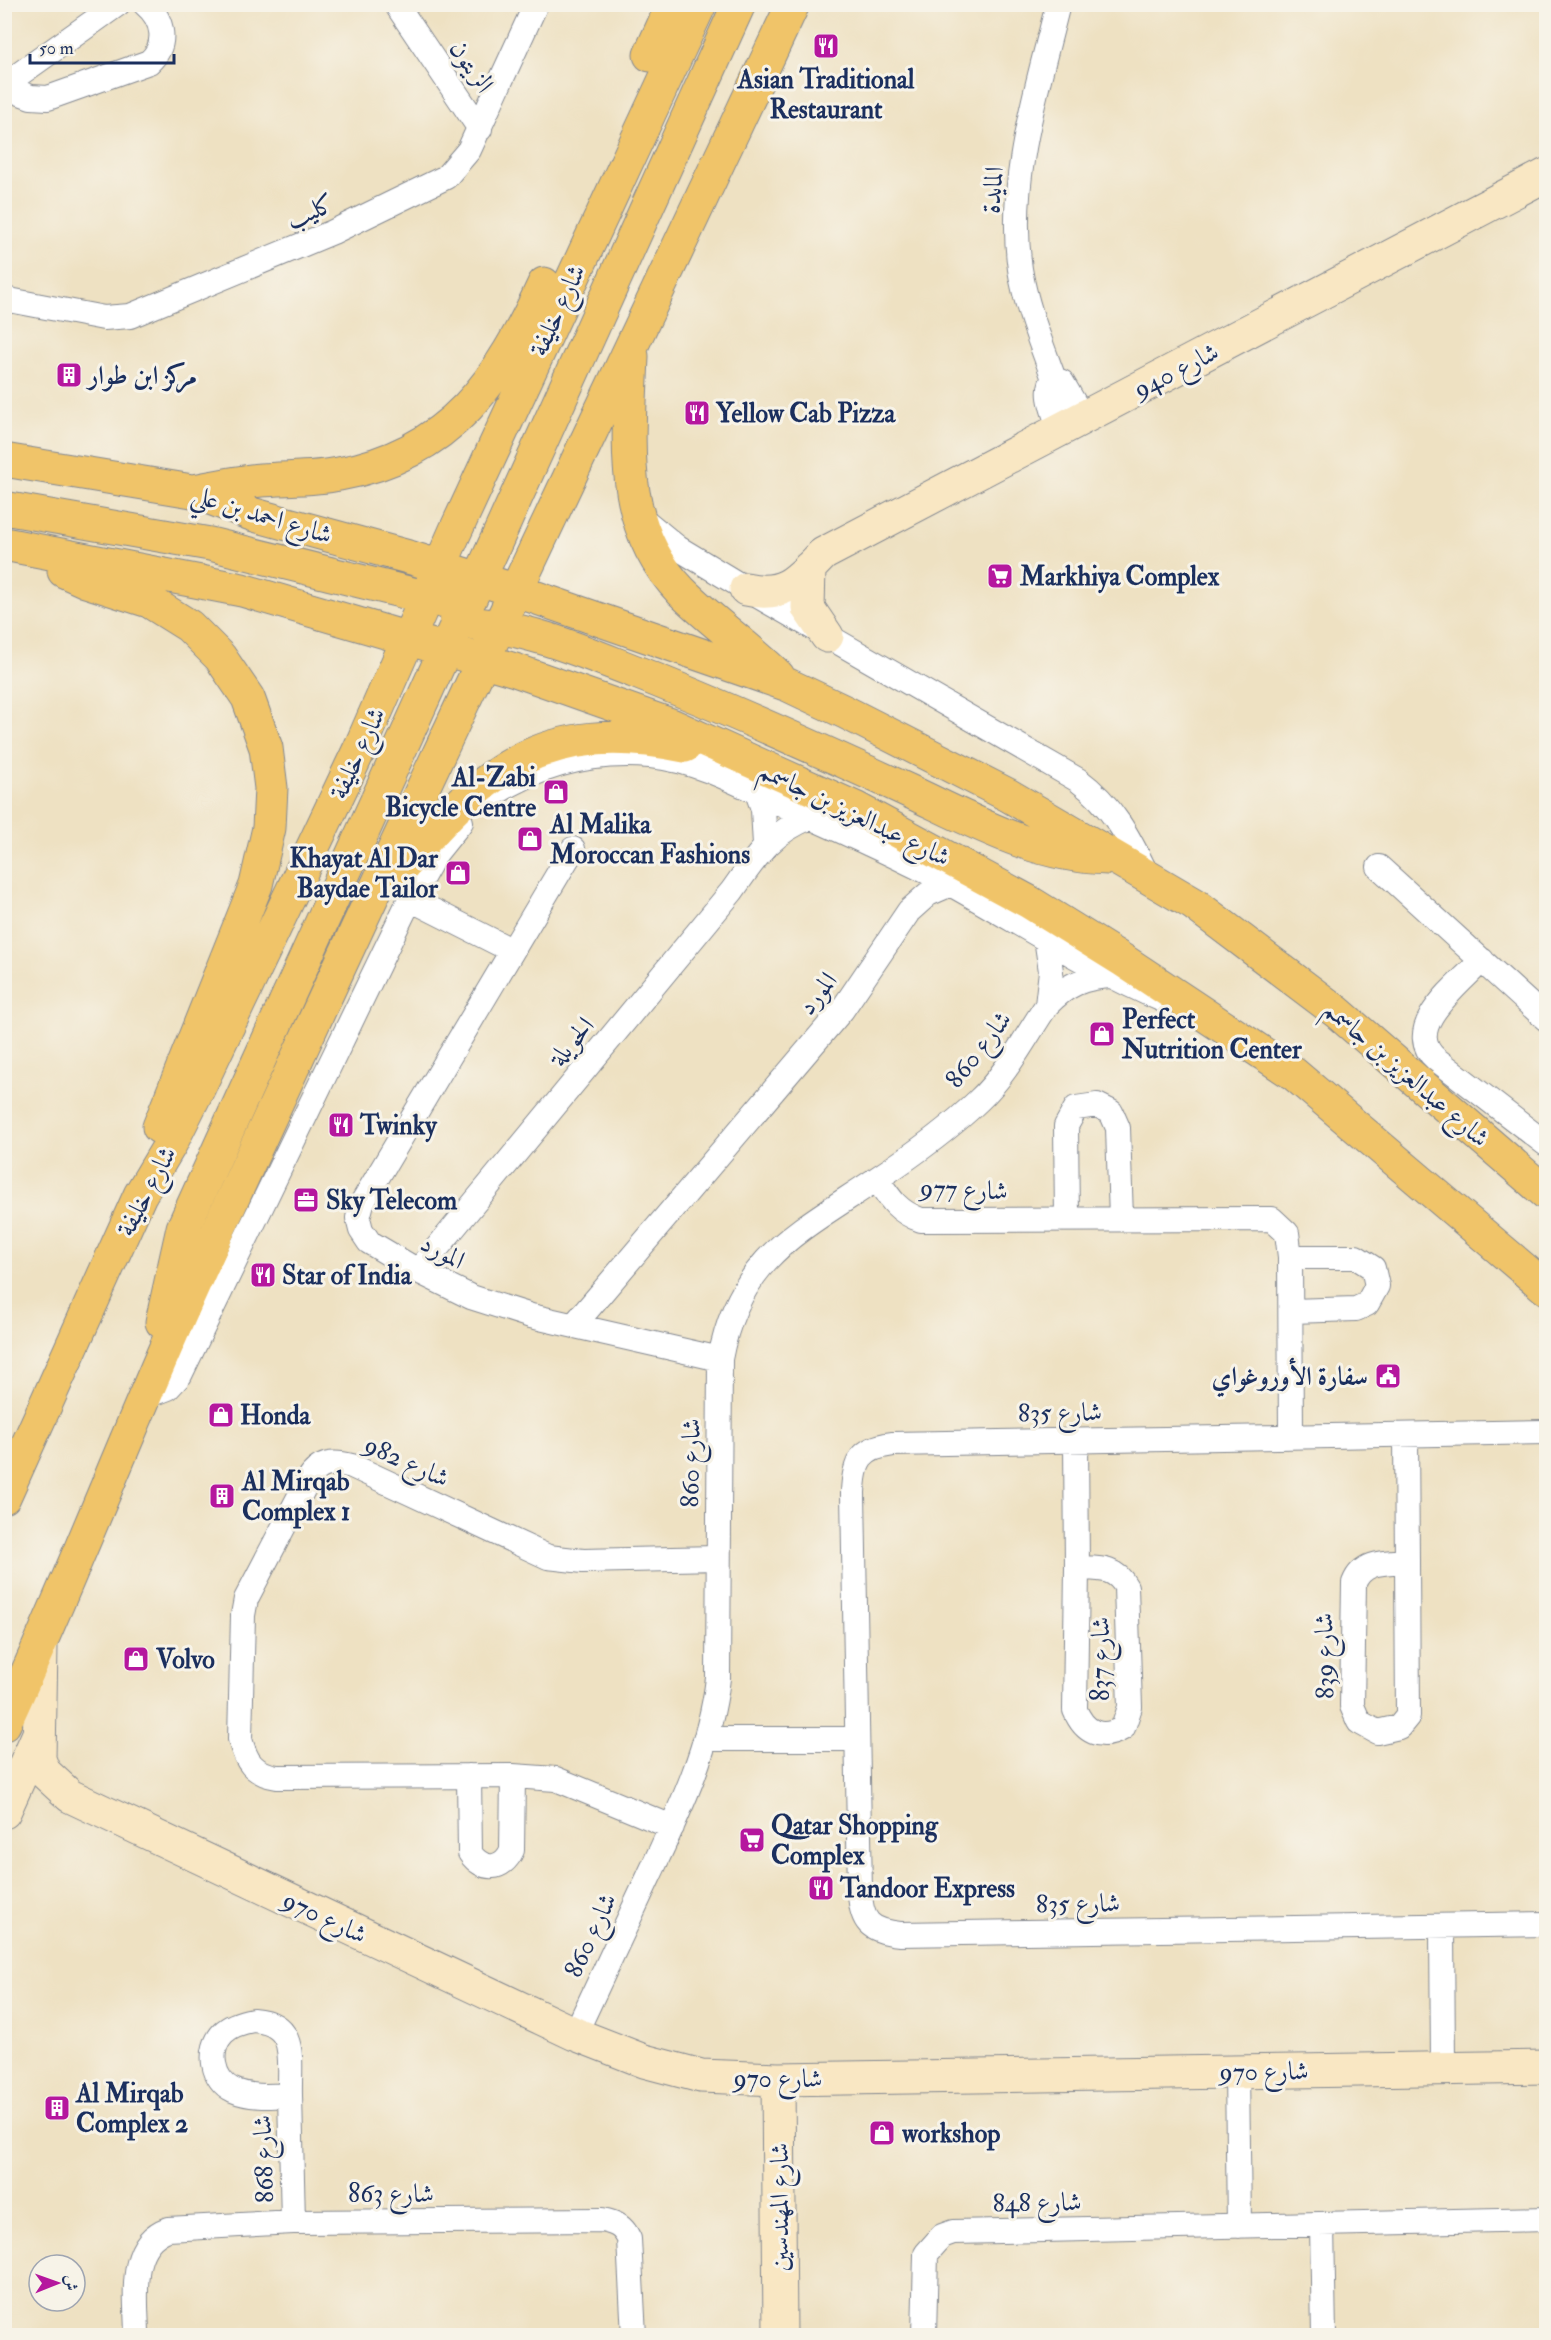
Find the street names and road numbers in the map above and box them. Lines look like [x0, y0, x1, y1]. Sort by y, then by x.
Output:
street label: الزيتون [442, 34, 500, 99]
street label: المايدة [975, 165, 1011, 215]
street label: كليب [281, 188, 339, 236]
street label: شارع خليفة [523, 259, 598, 363]
street label: شارع 940 [1127, 336, 1227, 411]
street label: شارع احمد بن علي [185, 478, 336, 559]
street label: شارع خليفة [323, 702, 398, 806]
street label: شارع عبدالعزيز بن جاسمم [750, 754, 955, 881]
street label: المورد [791, 966, 845, 1022]
street label: شارع عبدالعزيز بن جاسمم [1312, 993, 1496, 1160]
street label: شارع 860 [939, 1005, 1023, 1098]
street label: الحويلة [541, 1010, 602, 1074]
street label: شارع خليفة [110, 1141, 188, 1244]
street label: شارع 977 [917, 1172, 1008, 1213]
street label: المورد [415, 1227, 470, 1277]
street label: شارع 835 [1018, 1396, 1102, 1435]
street label: شارع 860 [674, 1418, 713, 1508]
street label: شارع 982 [355, 1428, 454, 1499]
street label: شارع 839 [1308, 1613, 1347, 1699]
street label: شارع 837 [1085, 1617, 1122, 1701]
street label: شارع 970 [274, 1884, 372, 1956]
street label: شارع 835 [1036, 1887, 1120, 1926]
street label: شارع 860 [558, 1888, 629, 1985]
street label: شارع 970 [1217, 2055, 1309, 2094]
street label: شارع 970 [731, 2063, 823, 2100]
street label: شارع 868 [246, 2114, 287, 2204]
street label: شارع المهندسين [764, 2143, 801, 2271]
street label: شارع 863 [348, 2178, 434, 2215]
street label: شارع 848 [992, 2186, 1082, 2225]

